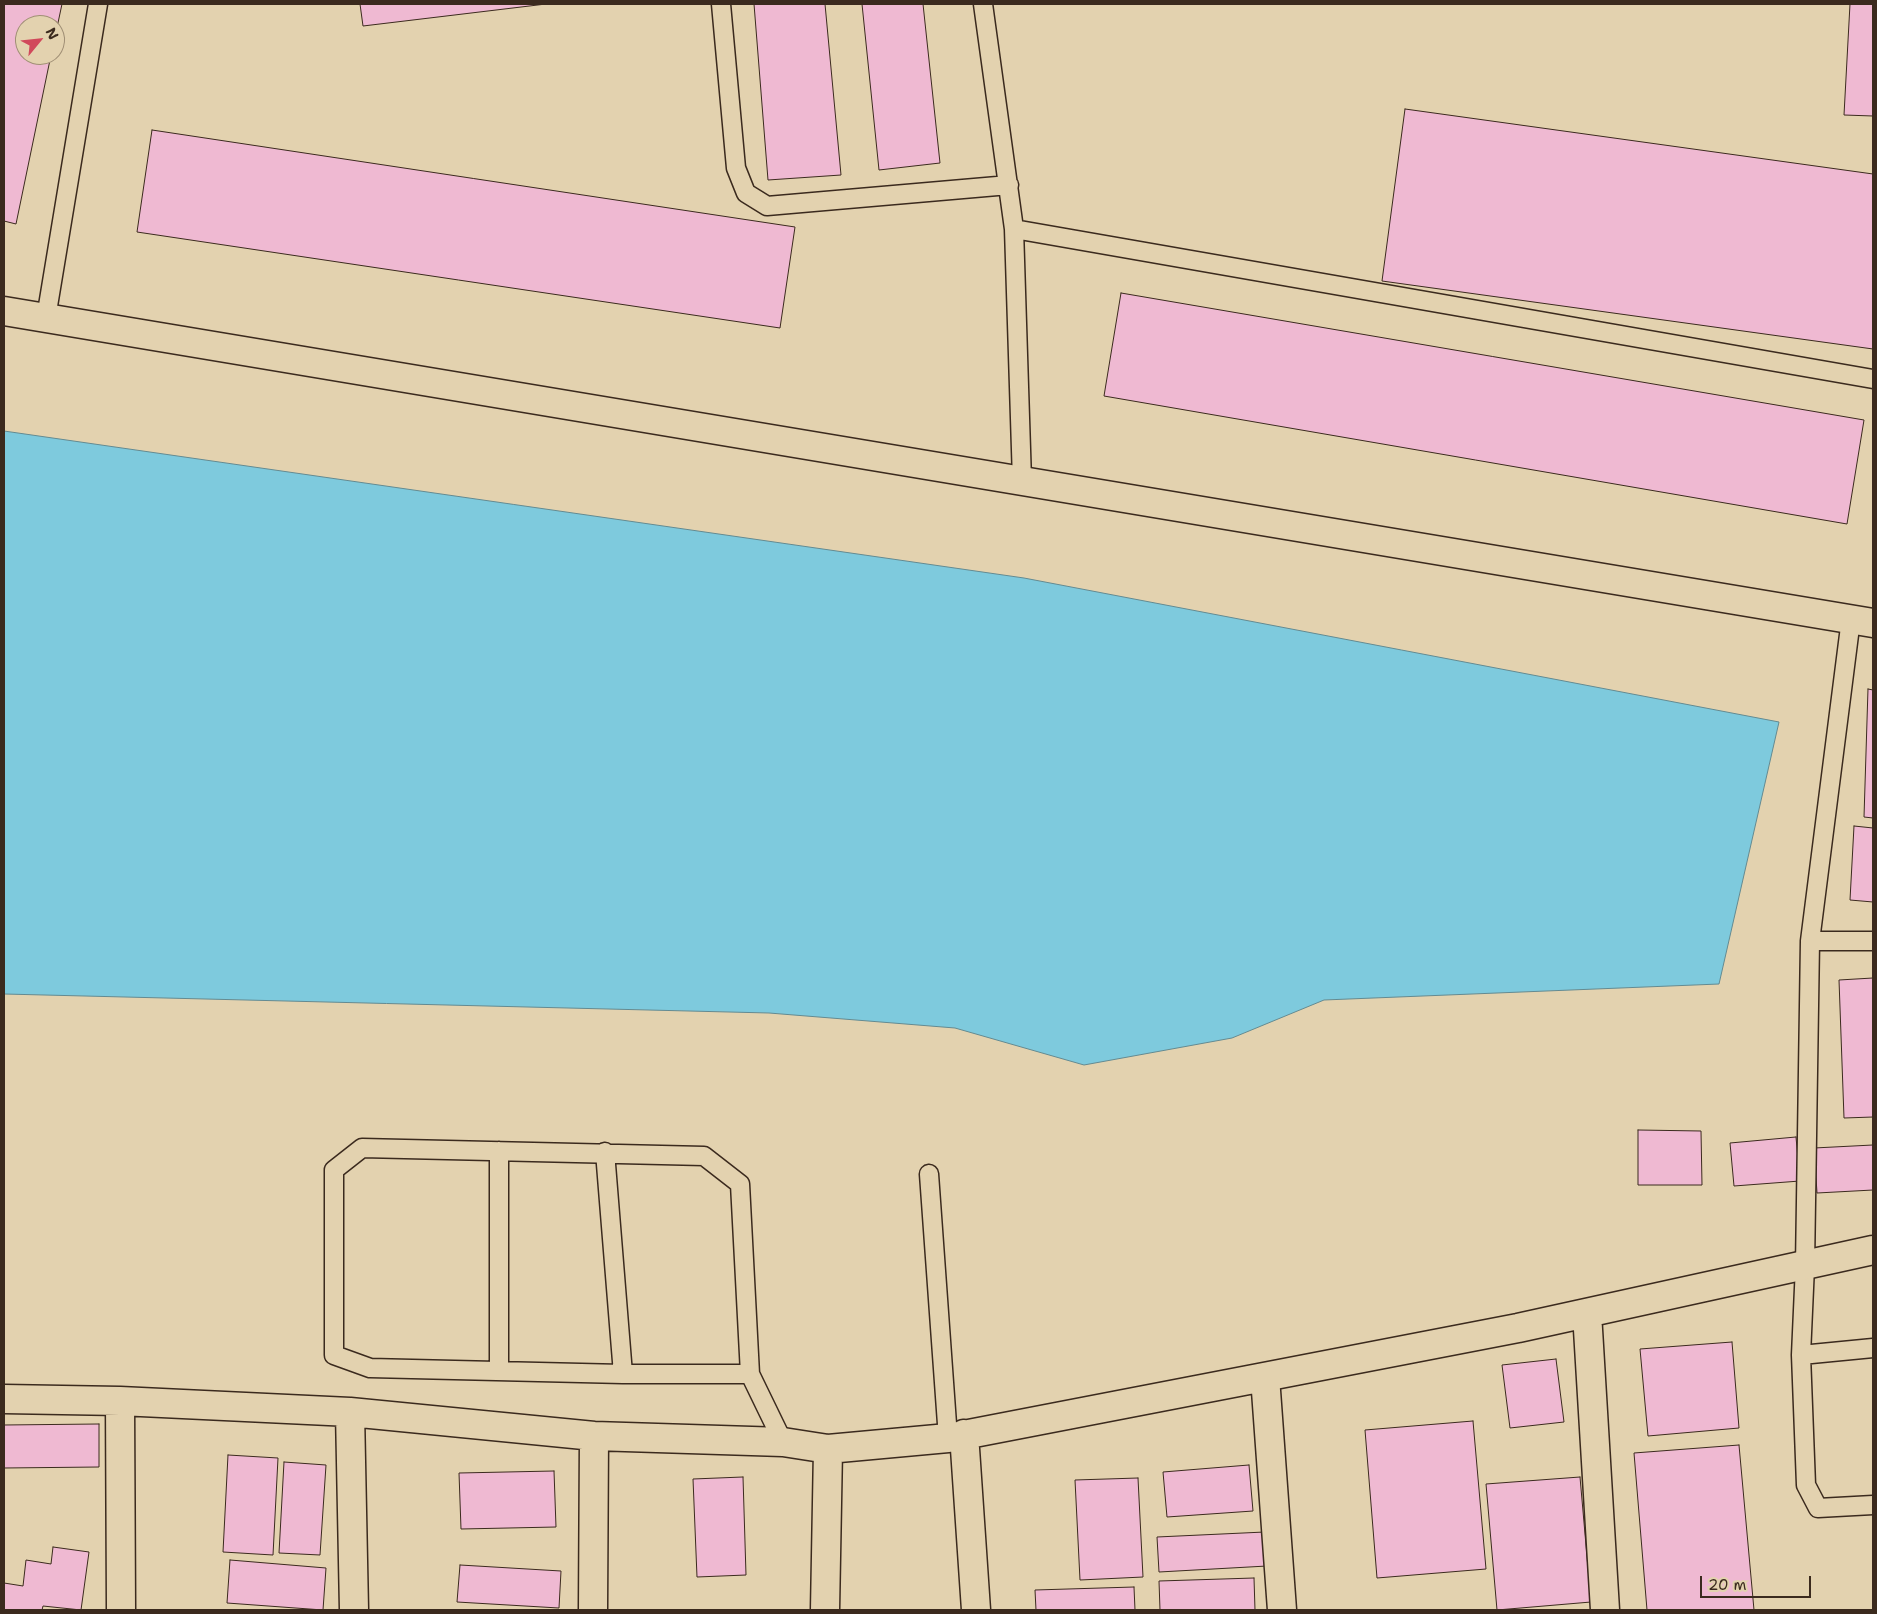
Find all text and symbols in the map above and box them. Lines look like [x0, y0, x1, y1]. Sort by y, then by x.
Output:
north arrow [15, 15, 65, 65]
text: N [42, 24, 63, 43]
scale bar [1702, 1566, 1813, 1598]
text: 20 m [1708, 1575, 1747, 1595]

